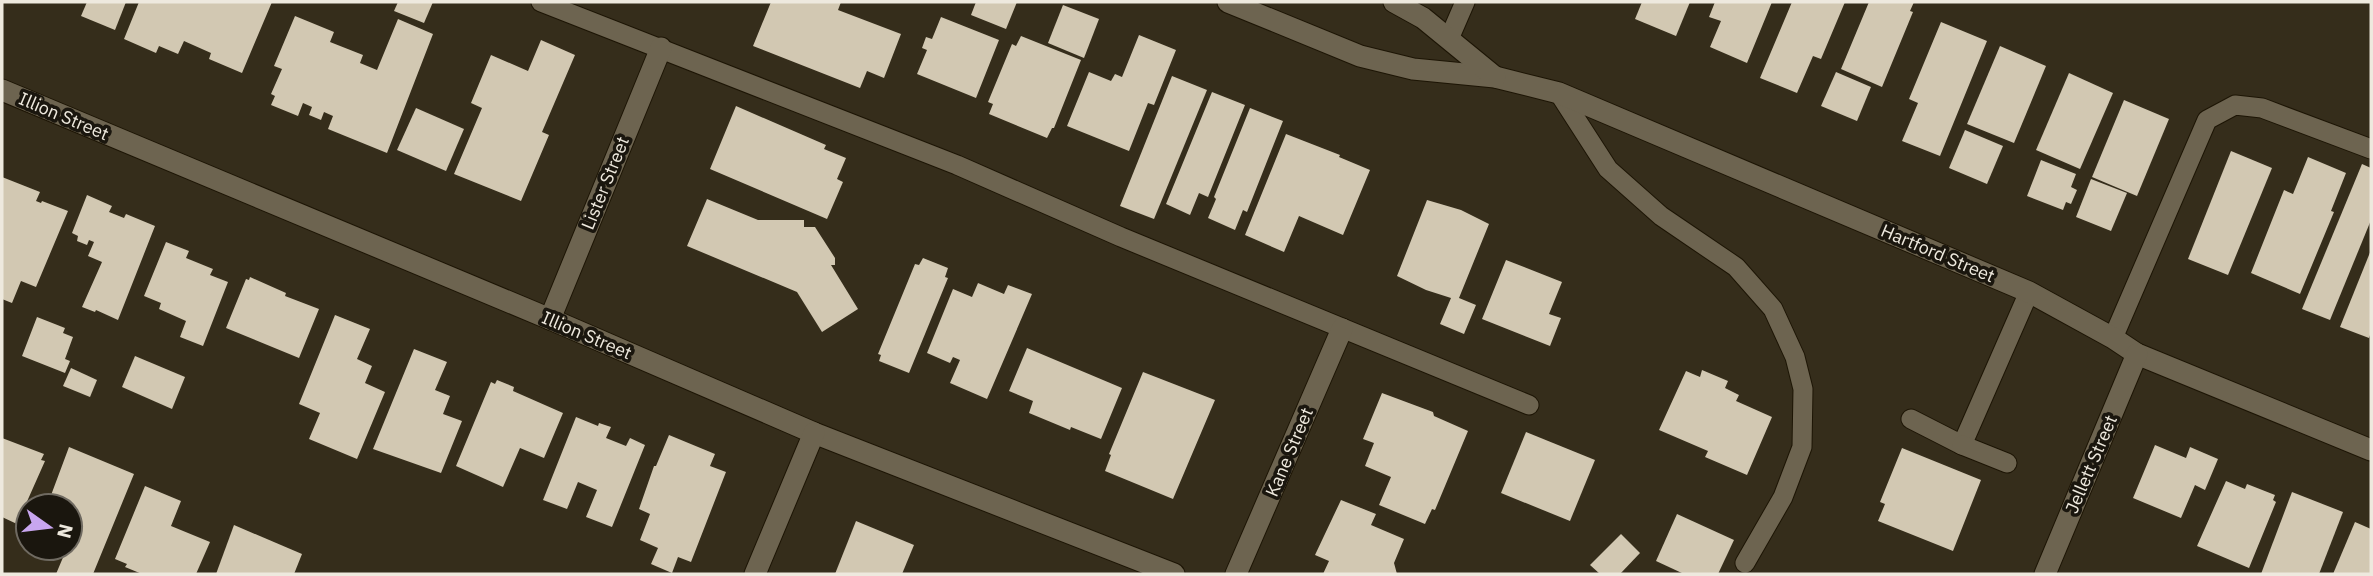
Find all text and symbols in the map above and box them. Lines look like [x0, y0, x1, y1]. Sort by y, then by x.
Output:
street label: Illion Street [16, 87, 112, 145]
street label: Lister Street [576, 133, 634, 233]
street label: Hartford Street [1878, 219, 1998, 287]
street label: Illion Street [539, 306, 635, 364]
street label: Kane Street [1260, 404, 1318, 500]
street label: Jellett Street [2060, 411, 2122, 517]
north arrow [14, 492, 84, 562]
text: N [52, 522, 79, 541]

